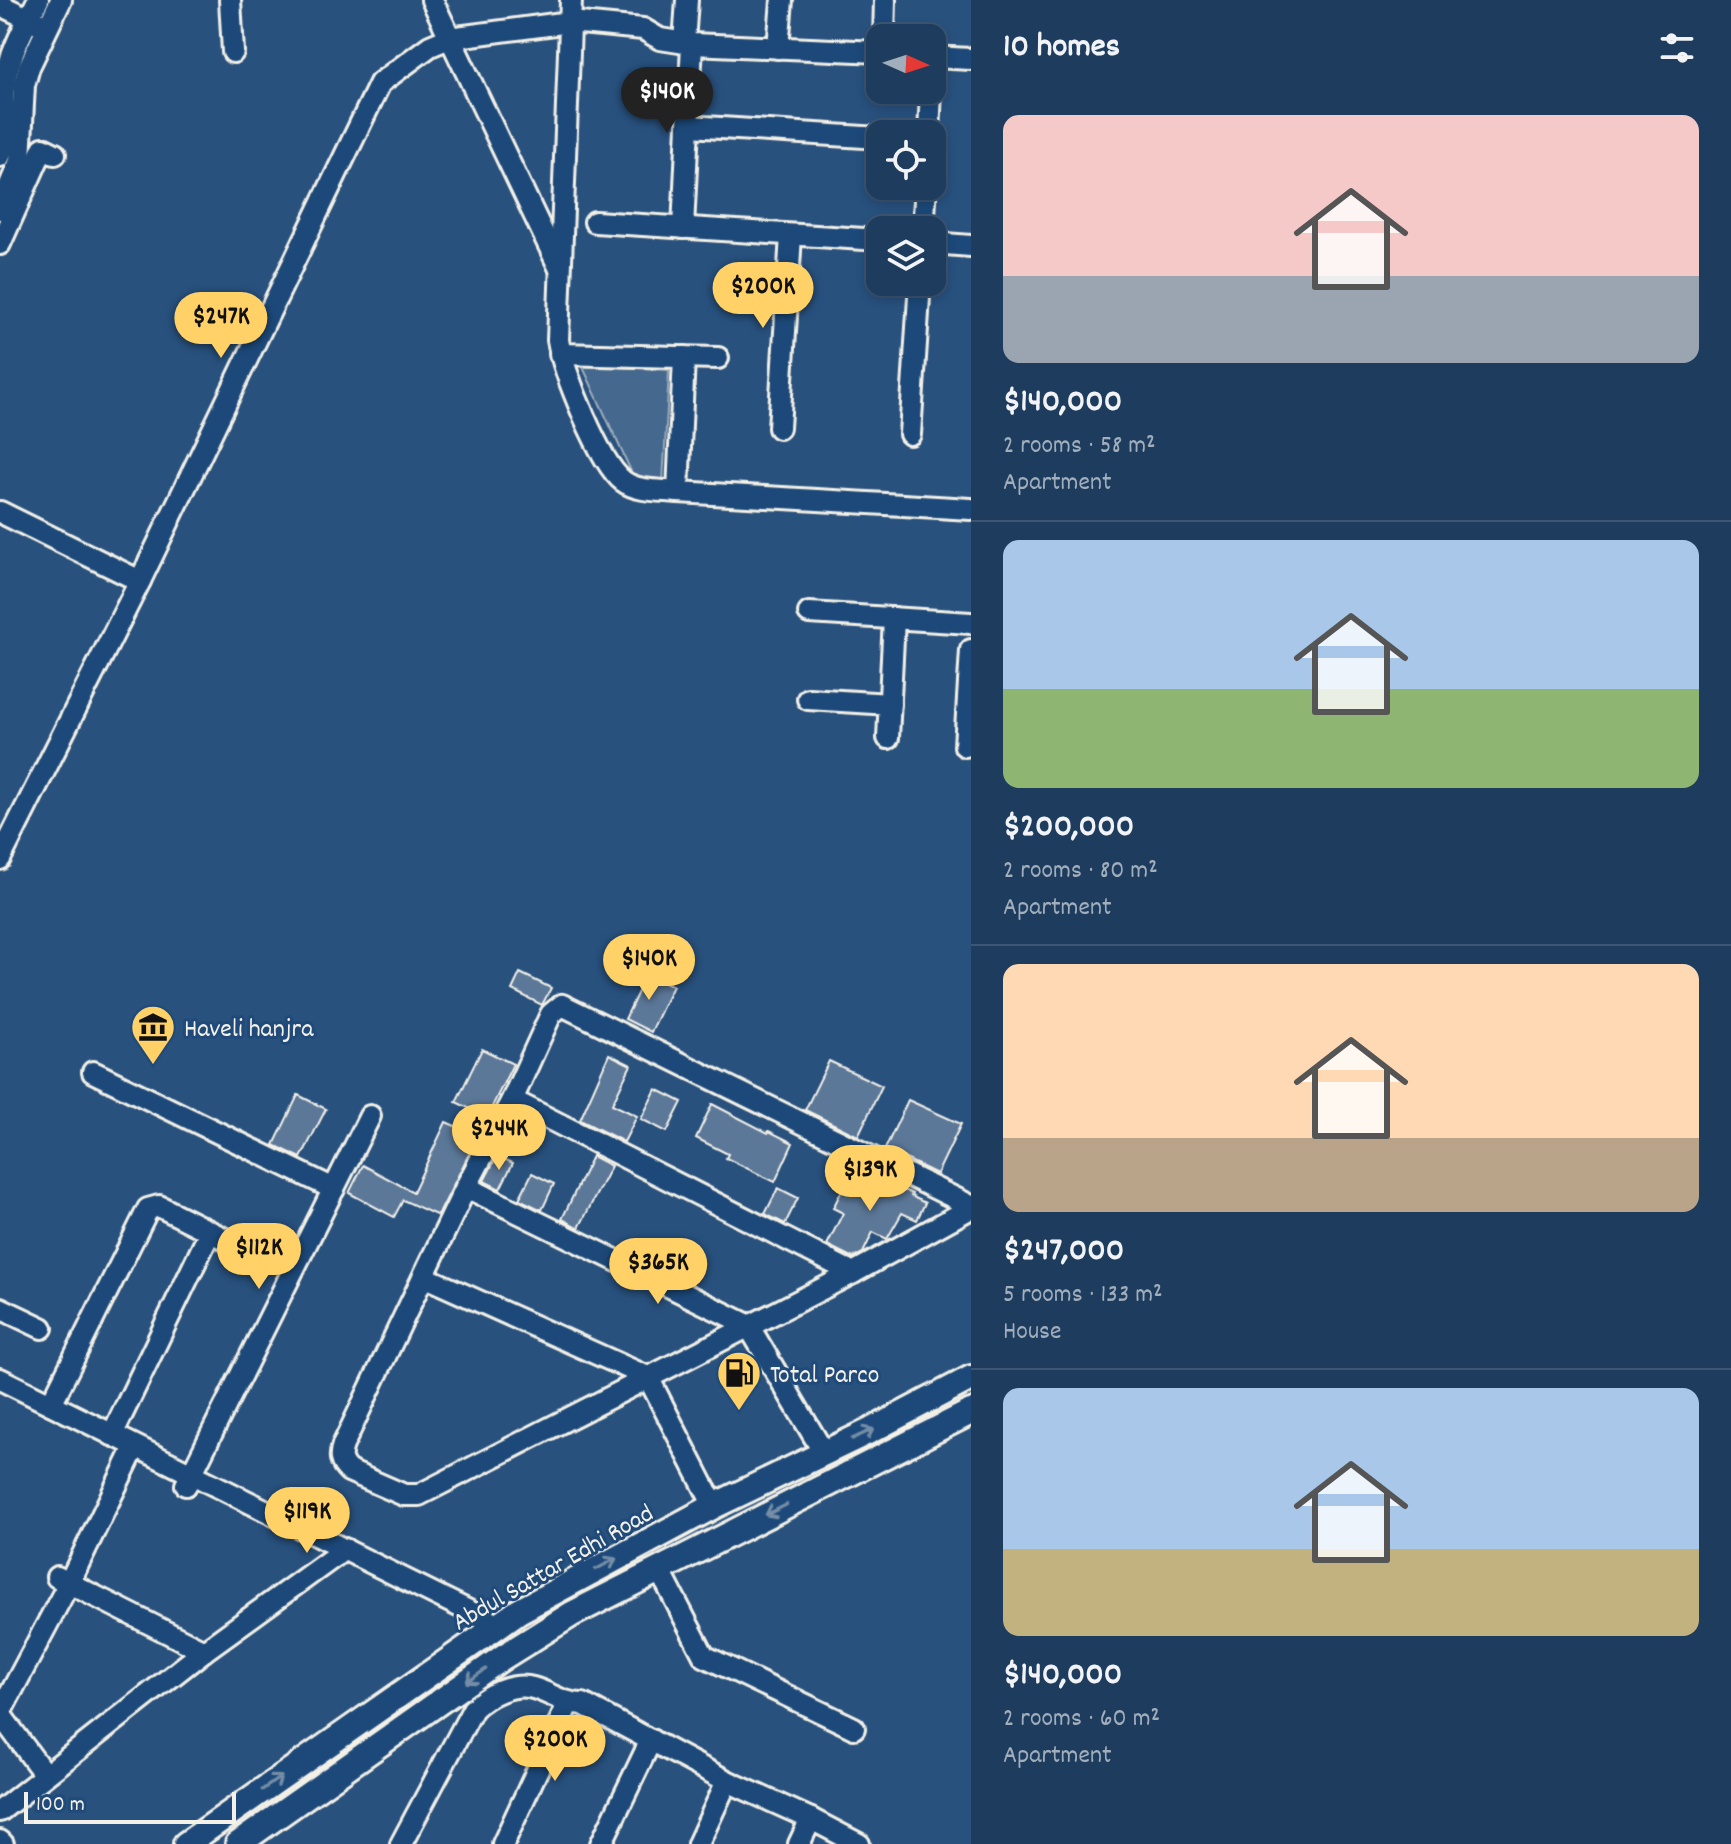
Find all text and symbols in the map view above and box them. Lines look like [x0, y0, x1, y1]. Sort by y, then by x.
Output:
north arrow [866, 24, 946, 104]
map controls [866, 24, 946, 296]
text: 10 homes [1003, 24, 1120, 73]
icon: filters [1655, 26, 1699, 70]
pin: $140K [611, 67, 723, 135]
text: $140K [639, 74, 695, 111]
button: locate [866, 120, 946, 200]
icon: home [1279, 167, 1423, 311]
button: layers [866, 216, 946, 296]
pin: $200K [707, 262, 819, 330]
text: $200K [731, 269, 795, 306]
pin: $247K [165, 292, 277, 360]
text: $247K [192, 299, 250, 336]
text: $140,000 [1003, 379, 1122, 428]
text: 2 rooms · 58 m² [1003, 428, 1156, 465]
text: Apartment [1003, 465, 1112, 502]
icon: home [1279, 592, 1423, 736]
text: $200,000 [1003, 804, 1134, 853]
text: 2 rooms · 80 m² [1003, 853, 1158, 890]
text: Apartment [1003, 890, 1112, 927]
pin: $140K [593, 934, 705, 1002]
text: $140K [621, 941, 677, 978]
museum icon: Haveli hanjra [129, 1003, 177, 1066]
place label: Haveli hanjra [184, 1012, 314, 1049]
icon: home [1279, 1016, 1423, 1160]
pin: $244K [443, 1104, 555, 1172]
text: $244K [470, 1111, 528, 1148]
pin: $139K [814, 1145, 926, 1213]
text: $139K [843, 1152, 897, 1189]
pin: $112K [203, 1223, 315, 1291]
text: $247,000 [1003, 1228, 1124, 1277]
text: $112K [235, 1230, 283, 1267]
pin: $365K [602, 1238, 714, 1306]
text: $365K [627, 1245, 689, 1282]
text: 5 rooms · 133 m² [1003, 1277, 1163, 1314]
text: House [1003, 1314, 1061, 1351]
fuel station icon: Total Parco [715, 1349, 763, 1412]
place label: Total Parco [770, 1358, 879, 1395]
one-way arrow [851, 1426, 875, 1441]
icon: home [1279, 1440, 1423, 1584]
pin: $119K [251, 1487, 363, 1555]
text: $119K [283, 1494, 331, 1531]
street label: Abdul Sattar Edhi Road [446, 1496, 661, 1642]
one-way arrow [765, 1503, 789, 1519]
one-way arrow [594, 1555, 618, 1571]
text: $140,000 [1003, 1652, 1122, 1701]
one-way arrow [465, 1668, 487, 1684]
text: 2 rooms · 60 m² [1003, 1701, 1160, 1738]
pin: $200K [499, 1715, 611, 1783]
text: $200K [523, 1722, 587, 1759]
text: Apartment [1003, 1738, 1112, 1775]
one-way arrow [261, 1775, 283, 1791]
scale bar [24, 1788, 236, 1824]
text: 100 m [36, 1790, 85, 1821]

